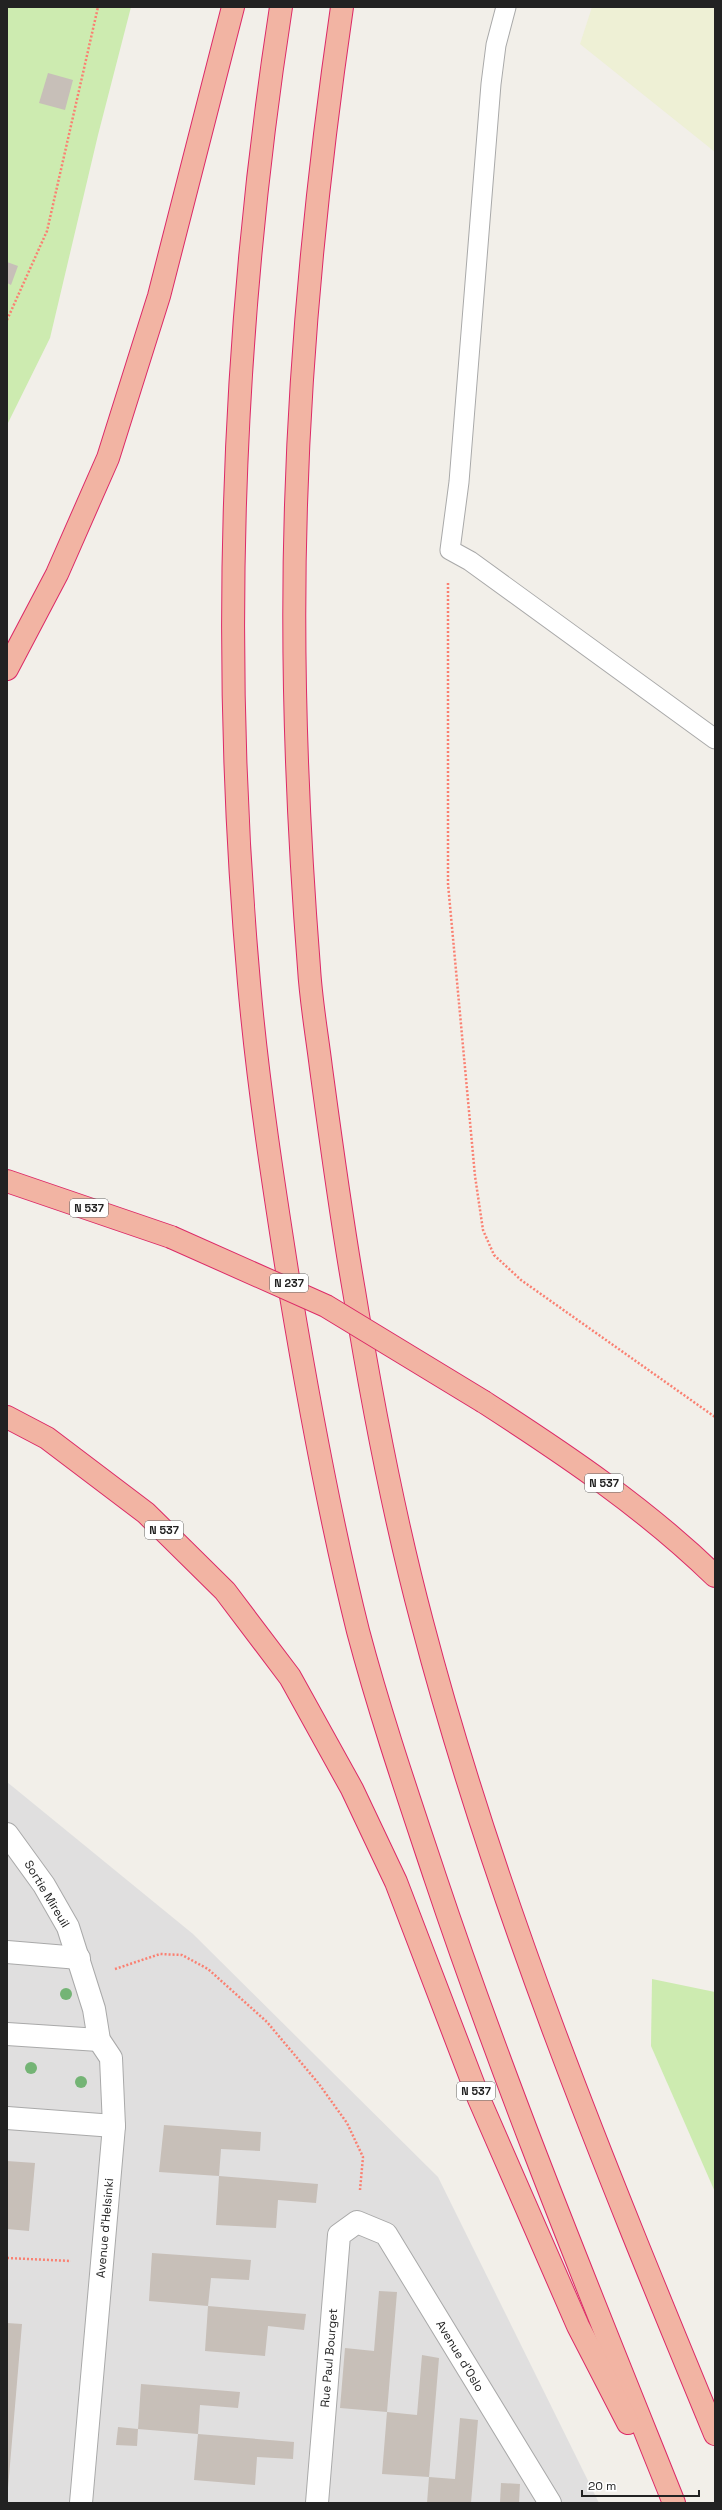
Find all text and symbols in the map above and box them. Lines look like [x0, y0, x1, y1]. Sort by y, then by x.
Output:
road number: N 537 [70, 1199, 108, 1217]
road number: N 237 [270, 1274, 308, 1292]
road number: N 537 [585, 1474, 623, 1492]
road number: N 537 [145, 1521, 183, 1539]
street label: Sortie Mireuil [21, 1857, 73, 1931]
road number: N 537 [457, 2082, 495, 2100]
street label: Avenue d'Helsinki [93, 2177, 117, 2279]
street label: Rue Paul Bourget [317, 2308, 341, 2408]
street label: Avenue d'Oslo [432, 2317, 488, 2395]
scale bar [582, 2472, 699, 2498]
text: 20 m [588, 2478, 616, 2494]

